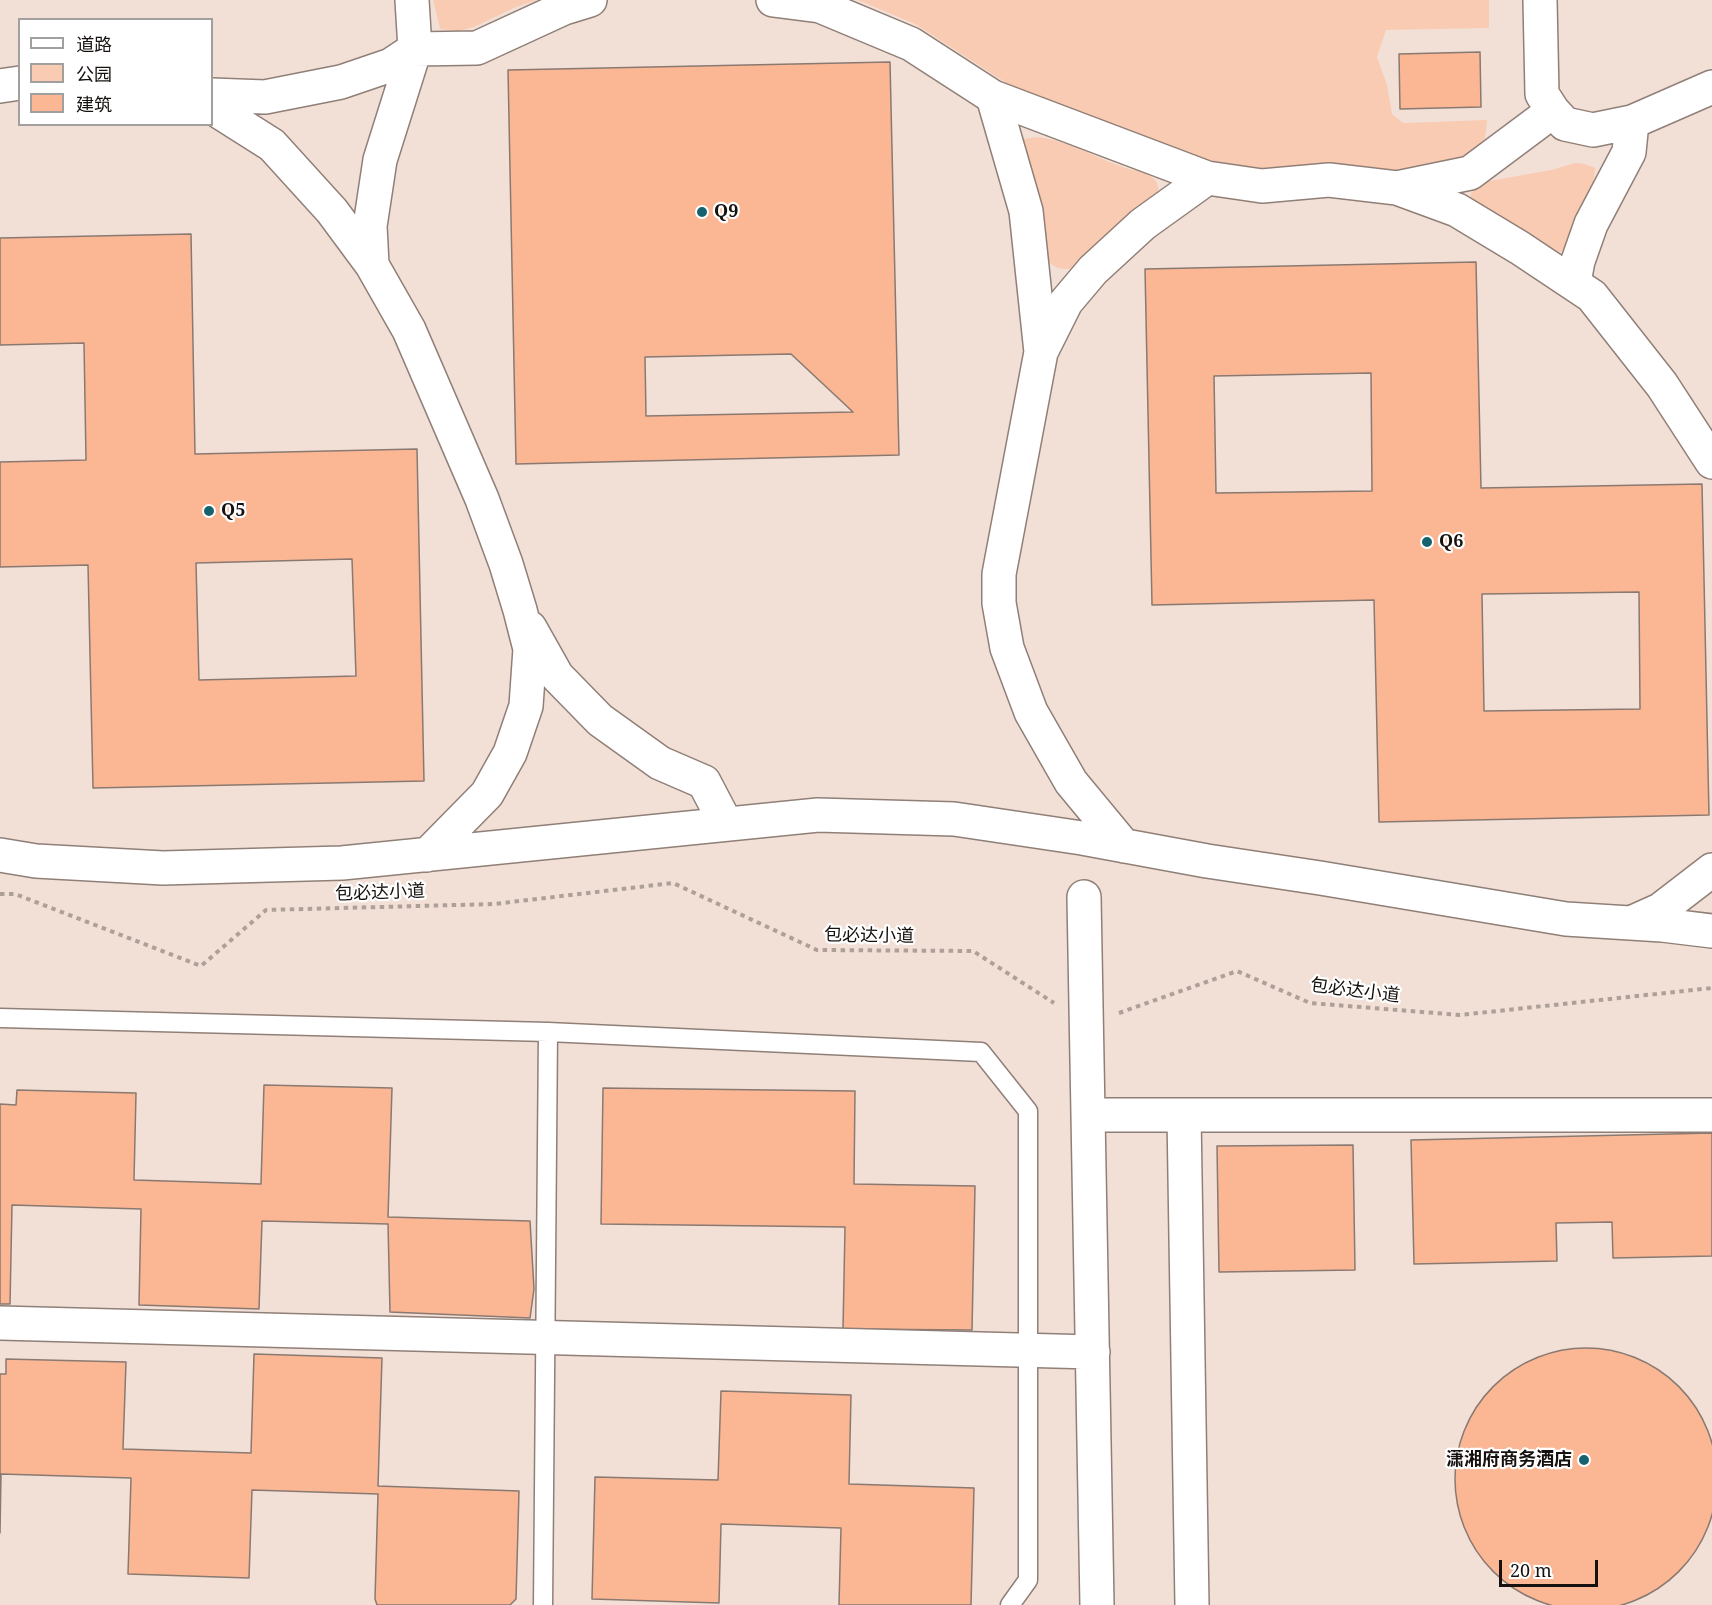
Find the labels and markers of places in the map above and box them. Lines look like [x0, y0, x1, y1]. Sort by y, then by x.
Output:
place label: Q9 [714, 201, 738, 223]
marker: Q9 [695, 205, 709, 219]
place label: Q5 [221, 500, 245, 522]
marker: Q5 [202, 504, 216, 518]
place label: Q6 [1439, 531, 1463, 553]
marker: Q6 [1420, 535, 1434, 549]
place label: 潇湘府商务酒店 [1446, 1449, 1572, 1471]
marker: 潇湘府商务酒店 [1577, 1453, 1591, 1467]

